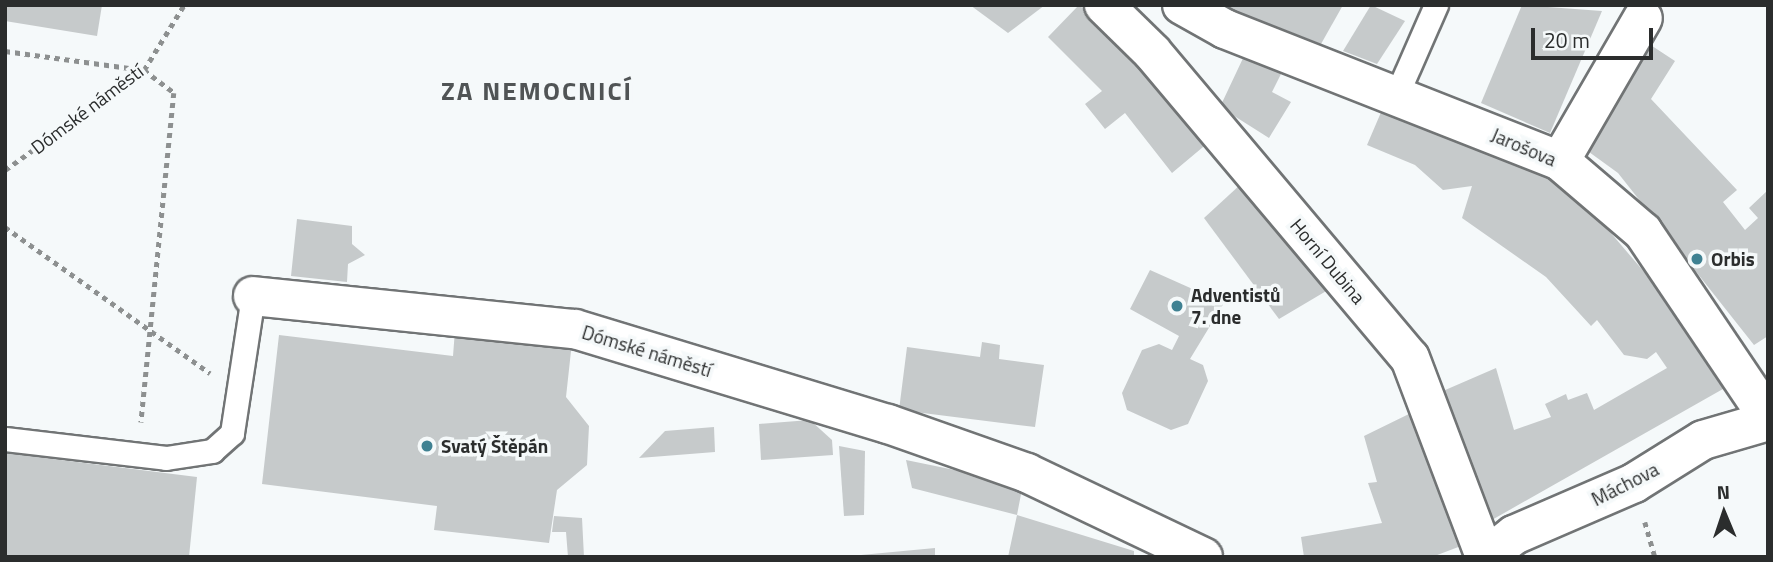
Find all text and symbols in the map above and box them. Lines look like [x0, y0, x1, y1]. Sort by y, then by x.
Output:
scale bar [1535, 14, 1658, 58]
text: 20 m [1544, 24, 1590, 56]
street label: Dómské náměstí [26, 59, 148, 159]
district label: ZA NEMOCNICÍ [442, 75, 632, 107]
street label: Jarošova [1488, 123, 1560, 171]
street label: Horní Dubina [1286, 214, 1370, 308]
place label: Orbis [1711, 248, 1755, 270]
marker: Orbis [1689, 251, 1705, 267]
place label: Adventistů 7. dne [1191, 284, 1281, 328]
marker: Adventistů 7. dne [1169, 298, 1185, 314]
street label: Dómské náměstí [579, 320, 715, 382]
place label: Svatý Štěpán [441, 435, 548, 457]
marker: Svatý Štěpán [419, 438, 435, 454]
street label: Máchova [1588, 457, 1662, 511]
text: N [1716, 477, 1730, 506]
north arrow [1689, 478, 1759, 548]

